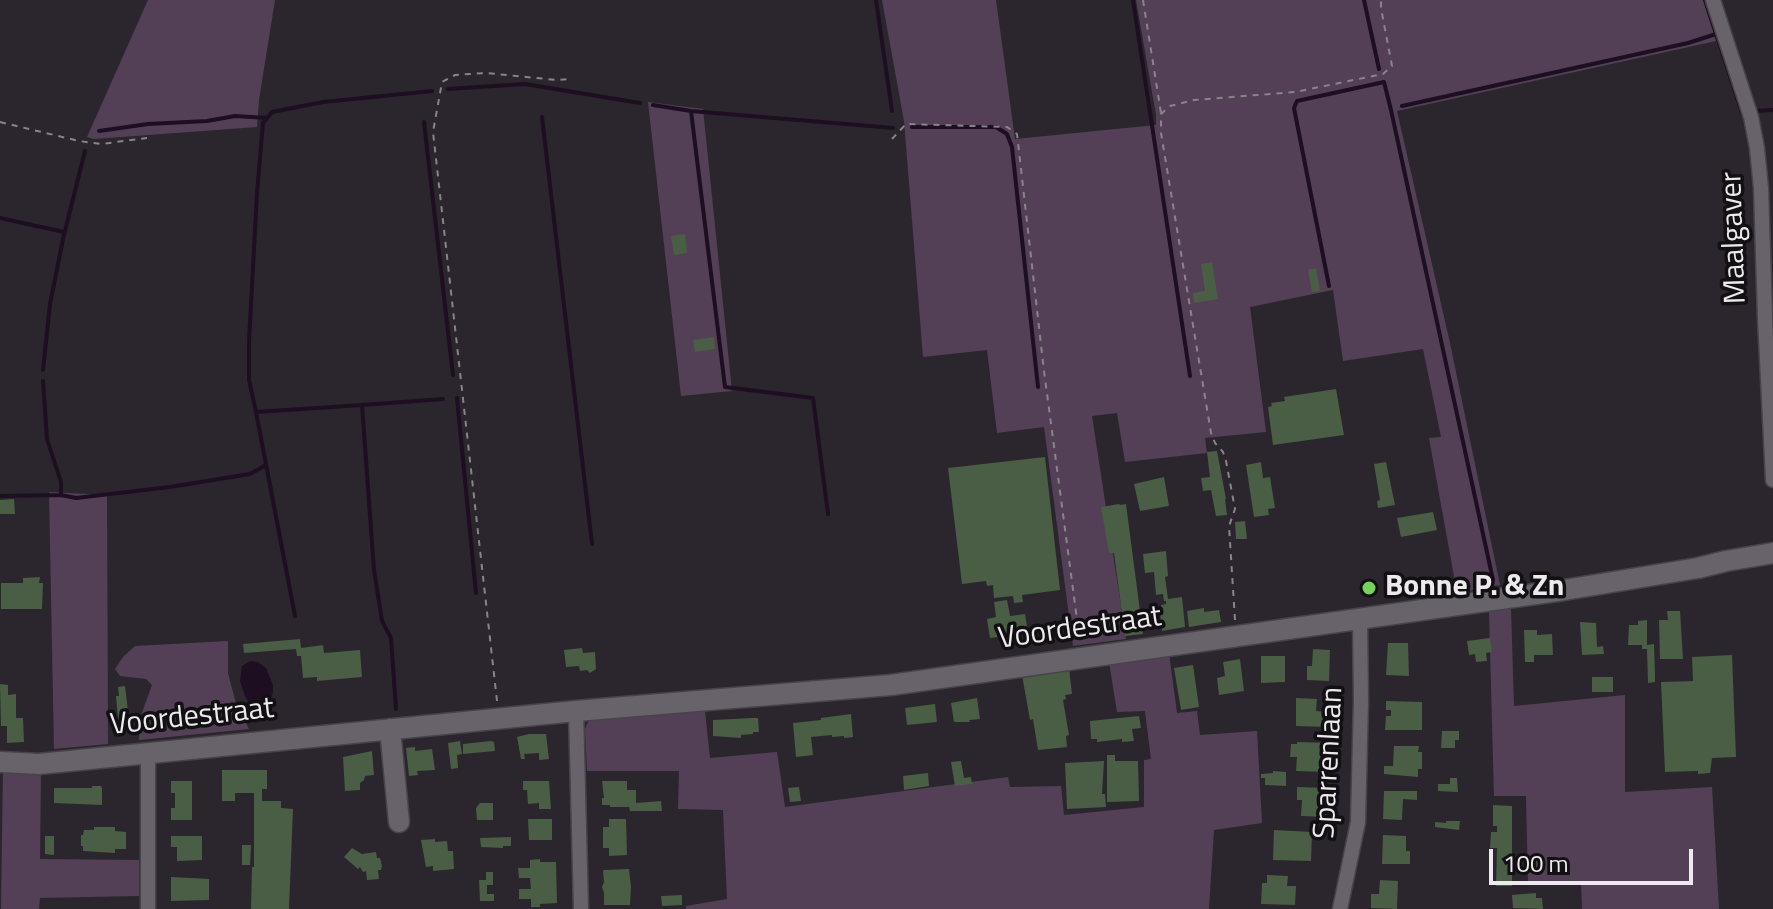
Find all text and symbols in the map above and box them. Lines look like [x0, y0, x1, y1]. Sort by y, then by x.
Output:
street label: Maalgaver [1715, 171, 1755, 305]
place label: Bonne P. & Zn [1385, 570, 1564, 606]
marker: Bonne P. & Zn [1360, 579, 1378, 597]
street label: Voordestraat [996, 600, 1164, 658]
street label: Sparrenlaan [1308, 686, 1352, 840]
street label: Voordestraat [108, 691, 276, 745]
scale bar [1493, 833, 1697, 883]
text: 100 m [1503, 845, 1569, 881]

